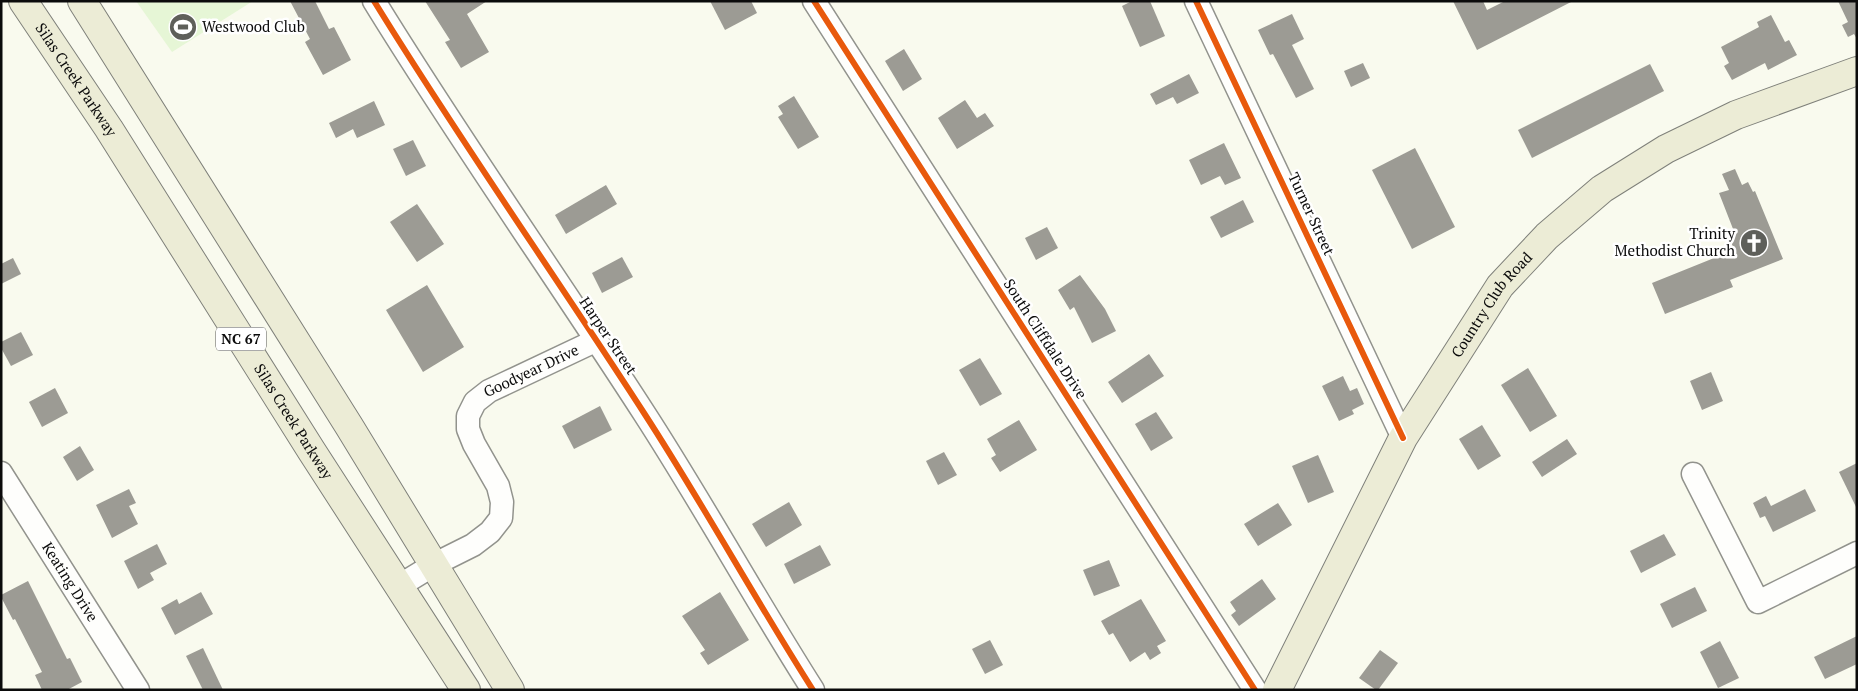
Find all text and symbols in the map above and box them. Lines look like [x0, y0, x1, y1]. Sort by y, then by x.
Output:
sports icon: Westwood Club [168, 12, 198, 42]
place label: Westwood Club [202, 16, 305, 36]
street label: Silas Creek Parkway [31, 19, 122, 140]
street label: Turner Street [1284, 169, 1340, 259]
place label: Trinity Methodist Church [1615, 223, 1735, 260]
church icon: Trinity Methodist Church [1739, 228, 1769, 258]
street label: Country Club Road [1446, 247, 1536, 361]
street label: South Cliffdale Drive [1000, 275, 1092, 402]
street label: Harper Street [575, 293, 642, 379]
road number: NC 67 [216, 328, 266, 350]
street label: Goodyear Drive [480, 339, 582, 401]
street label: Silas Creek Parkway [250, 360, 338, 483]
street label: Keating Drive [38, 538, 103, 625]

